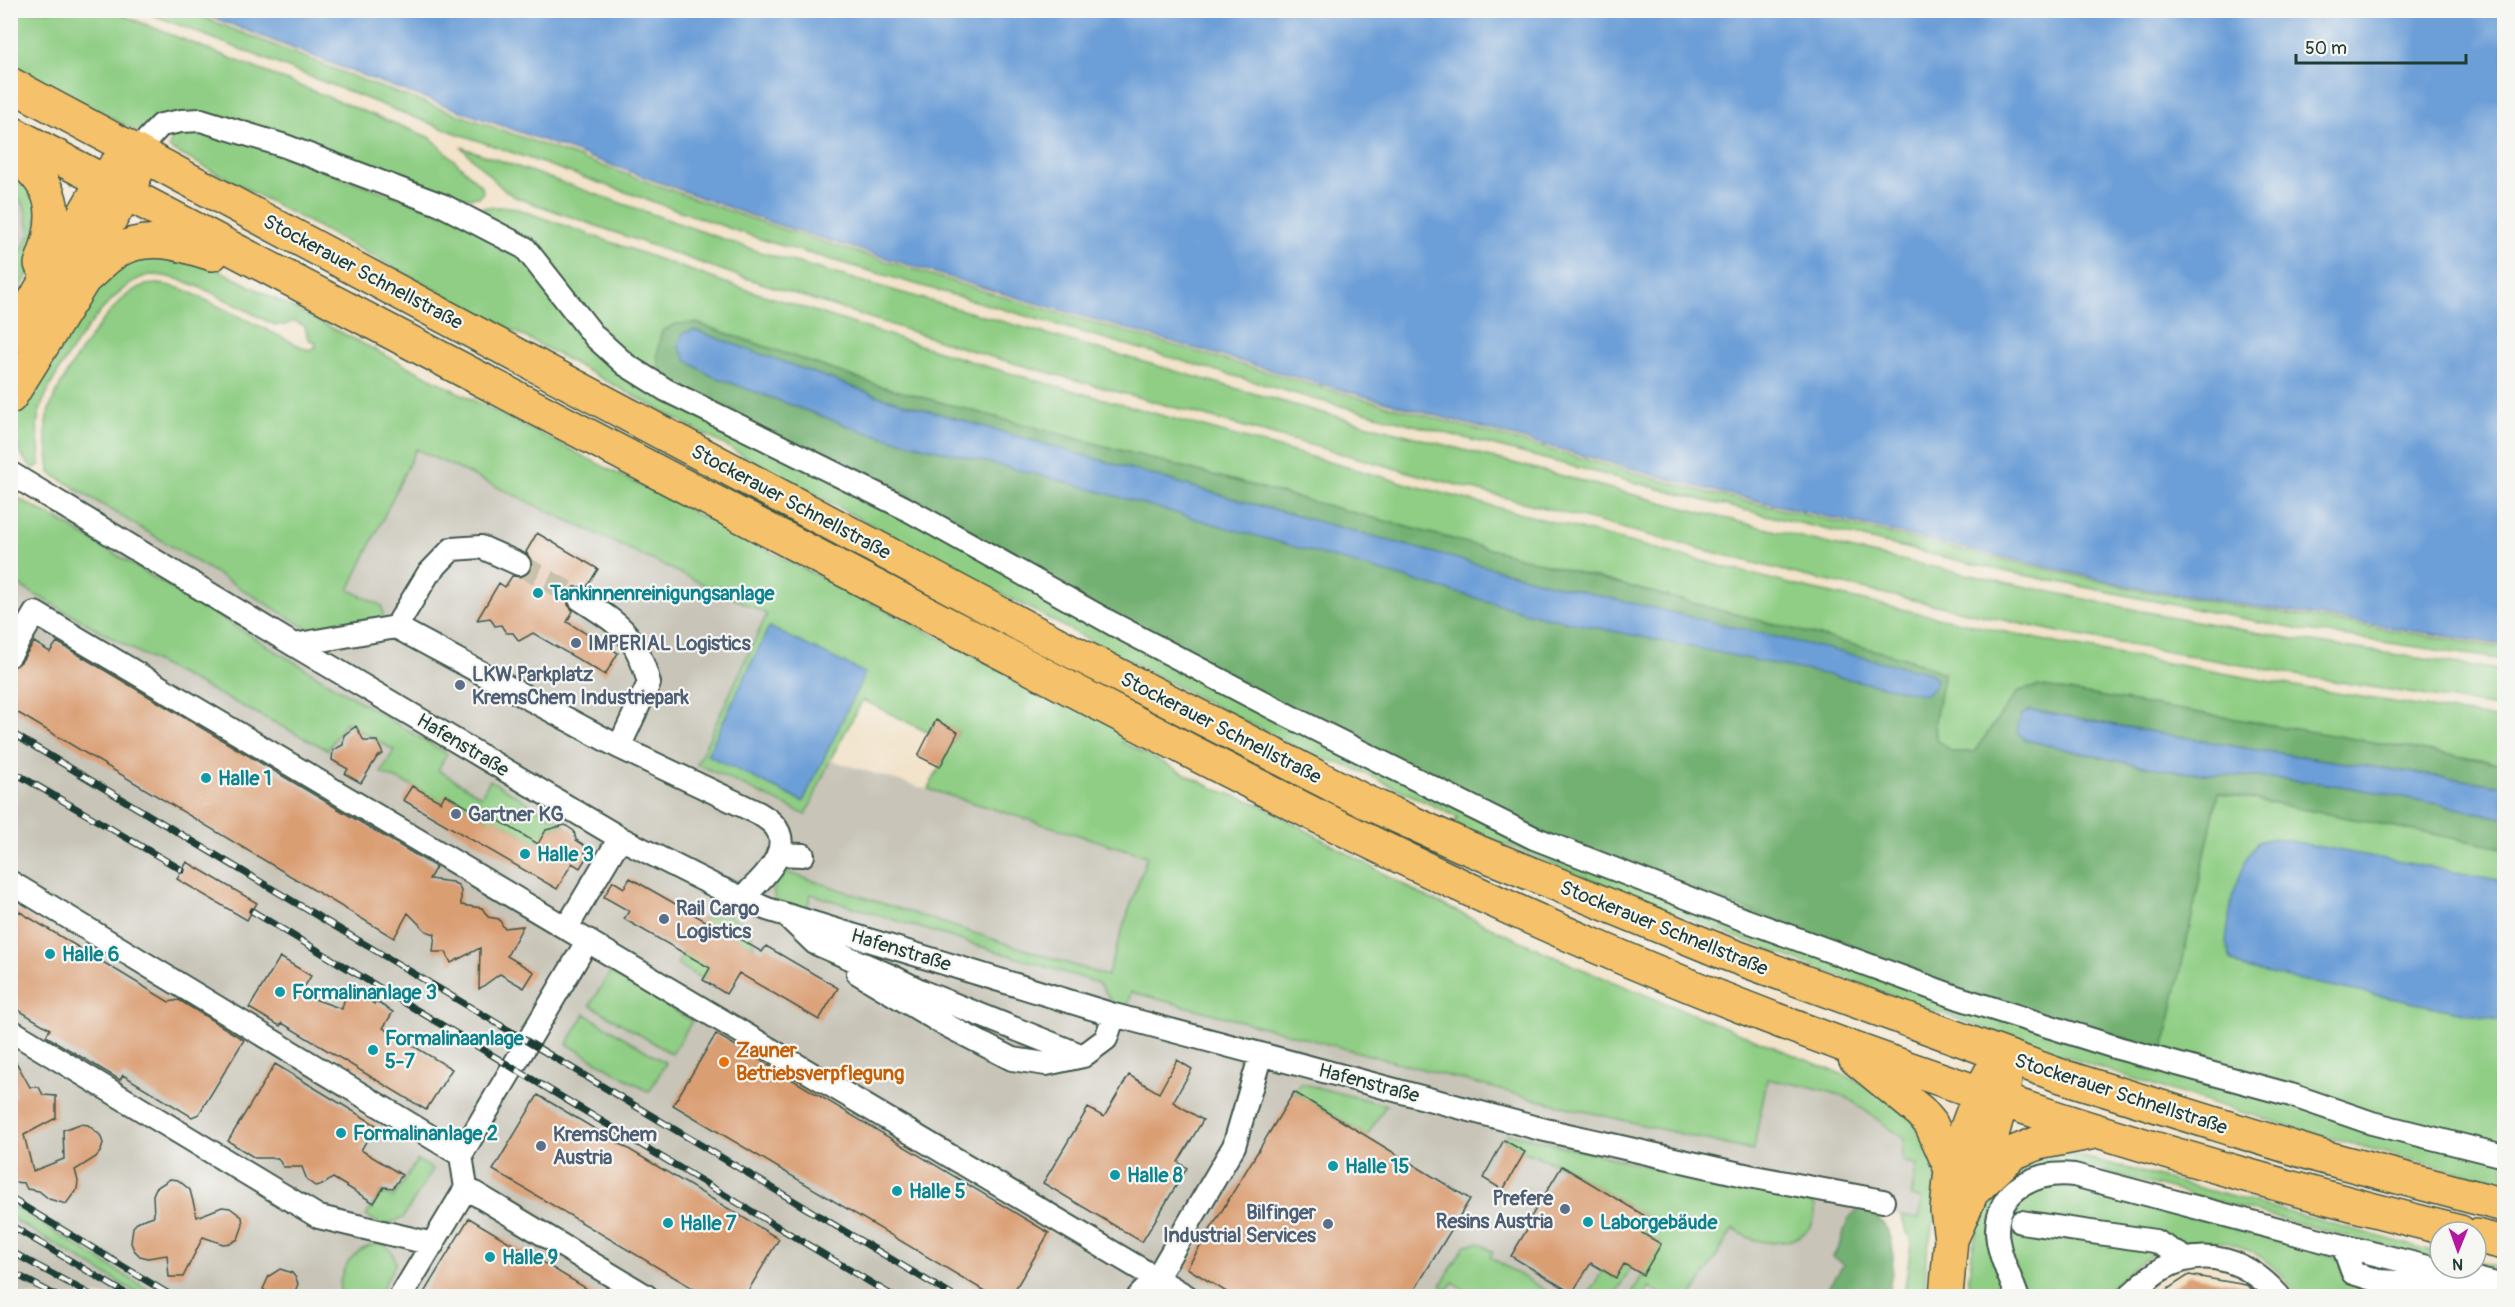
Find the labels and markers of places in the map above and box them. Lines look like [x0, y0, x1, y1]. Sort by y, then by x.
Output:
place label: Tankinnenreinigungsanlage [549, 581, 775, 606]
marker: Tankinnenreinigungsanlage [531, 586, 545, 600]
place label: IMPERIAL Logistics [588, 631, 751, 656]
marker: IMPERIAL Logistics [569, 636, 583, 650]
place label: LKW Parkplatz KremsChem Industriepark [472, 662, 690, 710]
marker: LKW Parkplatz KremsChem Industriepark [453, 678, 467, 692]
place label: Halle 1 [218, 766, 272, 791]
marker: Halle 1 [199, 771, 213, 785]
place label: Gartner KG [468, 802, 564, 827]
marker: Gartner KG [449, 807, 463, 821]
place label: Halle 3 [537, 842, 594, 867]
marker: Halle 3 [518, 847, 532, 861]
place label: Rail Cargo Logistics [676, 896, 759, 944]
marker: Rail Cargo Logistics [657, 912, 671, 926]
place label: Halle 6 [62, 942, 120, 967]
marker: Halle 6 [43, 947, 57, 961]
place label: Formalinanlage 3 [292, 980, 437, 1005]
marker: Formalinanlage 3 [273, 985, 287, 999]
place label: Formalinaanlage 5-7 [385, 1026, 525, 1074]
place label: Zauner Betriebsverpflegung [736, 1038, 904, 1086]
marker: Formalinaanlage 5-7 [366, 1043, 380, 1057]
marker: Zauner Betriebsverpflegung [717, 1055, 731, 1069]
place label: Formalinanlage 2 [353, 1121, 498, 1146]
place label: KremsChem Austria [553, 1122, 657, 1170]
marker: Formalinanlage 2 [334, 1126, 348, 1140]
marker: KremsChem Austria [534, 1139, 548, 1153]
place label: Halle 15 [1345, 1154, 1410, 1179]
marker: Halle 15 [1326, 1159, 1340, 1173]
place label: Halle 8 [1127, 1163, 1183, 1188]
marker: Halle 8 [1108, 1168, 1122, 1182]
place label: Halle 5 [909, 1179, 966, 1204]
marker: Halle 5 [890, 1184, 904, 1198]
place label: Prefere Resins Austria [1436, 1186, 1554, 1234]
place label: Bilfinger Industrial Services [1163, 1200, 1317, 1248]
marker: Prefere Resins Austria [1558, 1202, 1572, 1216]
place label: Laborgebäude [1600, 1210, 1719, 1235]
place label: Halle 7 [680, 1211, 737, 1236]
marker: Laborgebäude [1581, 1215, 1595, 1229]
marker: Halle 7 [661, 1216, 675, 1230]
marker: Bilfinger Industrial Services [1321, 1217, 1335, 1231]
place label: Halle 9 [502, 1245, 558, 1270]
marker: Halle 9 [483, 1250, 497, 1264]

